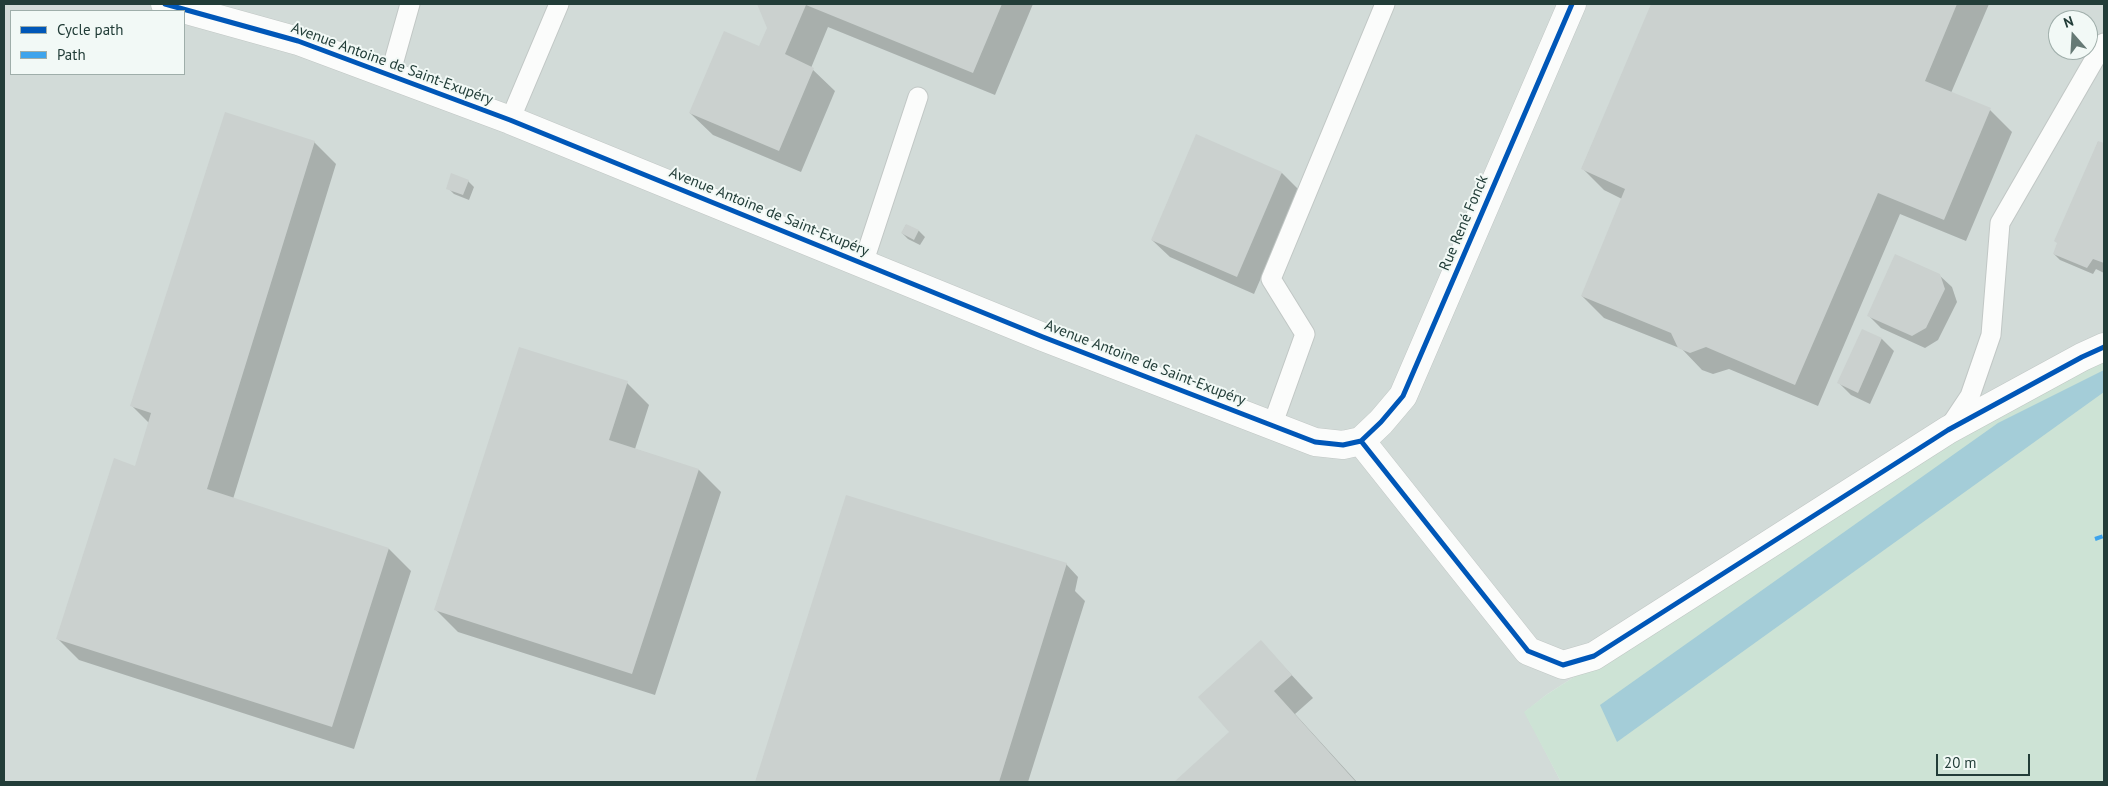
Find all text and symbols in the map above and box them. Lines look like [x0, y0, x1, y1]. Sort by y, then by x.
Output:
legend [10, 10, 185, 75]
north arrow [2048, 10, 2098, 60]
text: N [2061, 12, 2076, 32]
street label: Avenue Antoine de Saint-Exupéry [289, 19, 495, 109]
text: Cycle path [57, 20, 123, 39]
text: Path [57, 45, 86, 64]
street label: Avenue Antoine de Saint-Exupéry [667, 164, 871, 260]
street label: Rue René Fonck [1436, 172, 1492, 274]
street label: Avenue Antoine de Saint-Exupéry [1042, 316, 1248, 410]
scale bar [1938, 744, 2032, 776]
text: 20 m [1944, 753, 1977, 772]

